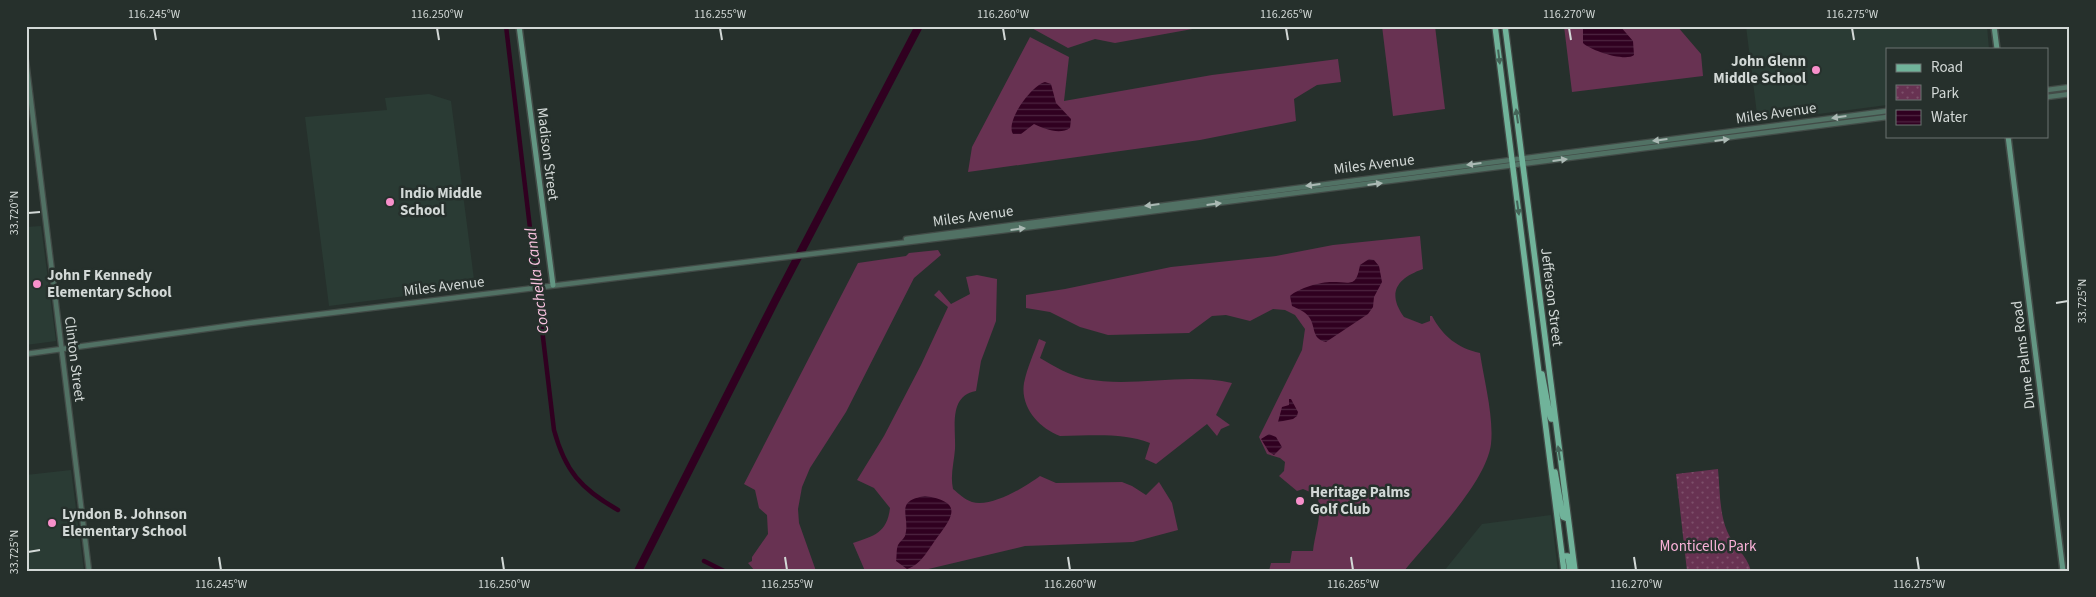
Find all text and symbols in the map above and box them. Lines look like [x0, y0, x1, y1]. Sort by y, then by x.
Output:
text: 116.245°W [128, 6, 181, 23]
text: 116.250°W [411, 6, 464, 23]
text: 116.255°W [694, 6, 747, 23]
text: 116.260°W [977, 6, 1030, 23]
text: 116.265°W [1260, 6, 1313, 23]
text: 116.270°W [1543, 6, 1596, 23]
text: 116.275°W [1826, 6, 1879, 23]
legend [1886, 48, 2048, 138]
one-way arrow [1495, 50, 1503, 66]
place label: John Glenn Middle School [1713, 51, 1807, 89]
text: Road [1931, 57, 1963, 78]
marker: John Glenn Middle School [1810, 64, 1822, 76]
text: Park [1931, 83, 1960, 104]
street label: Miles Avenue [1734, 97, 1818, 130]
street label: Madison Street [531, 106, 564, 202]
text: Water [1931, 107, 1968, 128]
one-way arrow [1513, 108, 1521, 124]
one-way arrow [1831, 113, 1847, 121]
one-way arrow [1652, 136, 1668, 144]
one-way arrow [1714, 136, 1730, 144]
street label: Miles Avenue [1332, 149, 1416, 180]
one-way arrow [1553, 156, 1569, 164]
one-way arrow [1466, 160, 1482, 168]
one-way arrow [1367, 180, 1383, 188]
one-way arrow [1305, 181, 1321, 189]
place label: Indio Middle School [400, 183, 482, 221]
text: 33.720°N [6, 191, 23, 235]
marker: Indio Middle School [384, 196, 396, 208]
street label: Miles Avenue [931, 200, 1015, 233]
one-way arrow [1206, 200, 1222, 208]
one-way arrow [1514, 200, 1522, 216]
one-way arrow [1144, 202, 1160, 210]
one-way arrow [1010, 225, 1026, 233]
water label: Coachella Canal [520, 227, 554, 335]
street label: Jefferson Street [1535, 247, 1568, 347]
place label: John F Kennedy Elementary School [47, 265, 172, 303]
street label: Miles Avenue [402, 271, 486, 302]
marker: John F Kennedy Elementary School [31, 278, 43, 290]
text: 33.725°N [2074, 279, 2091, 323]
street label: Dune Palms Road [2006, 299, 2041, 410]
street label: Clinton Street [59, 315, 90, 403]
one-way arrow [1555, 445, 1563, 461]
place label: Heritage Palms Golf Club [1310, 482, 1410, 520]
marker: Heritage Palms Golf Club [1294, 495, 1306, 507]
place label: Lyndon B. Johnson Elementary School [62, 504, 187, 542]
marker: Lyndon B. Johnson Elementary School [46, 517, 58, 529]
text: 33.725°N [6, 530, 23, 574]
park label: Monticello Park [1660, 536, 1757, 557]
text: 116.245°W [195, 576, 248, 593]
text: 116.250°W [478, 576, 531, 593]
text: 116.255°W [761, 576, 814, 593]
text: 116.260°W [1044, 576, 1097, 593]
text: 116.265°W [1327, 576, 1380, 593]
text: 116.270°W [1610, 576, 1663, 593]
text: 116.275°W [1893, 576, 1946, 593]

